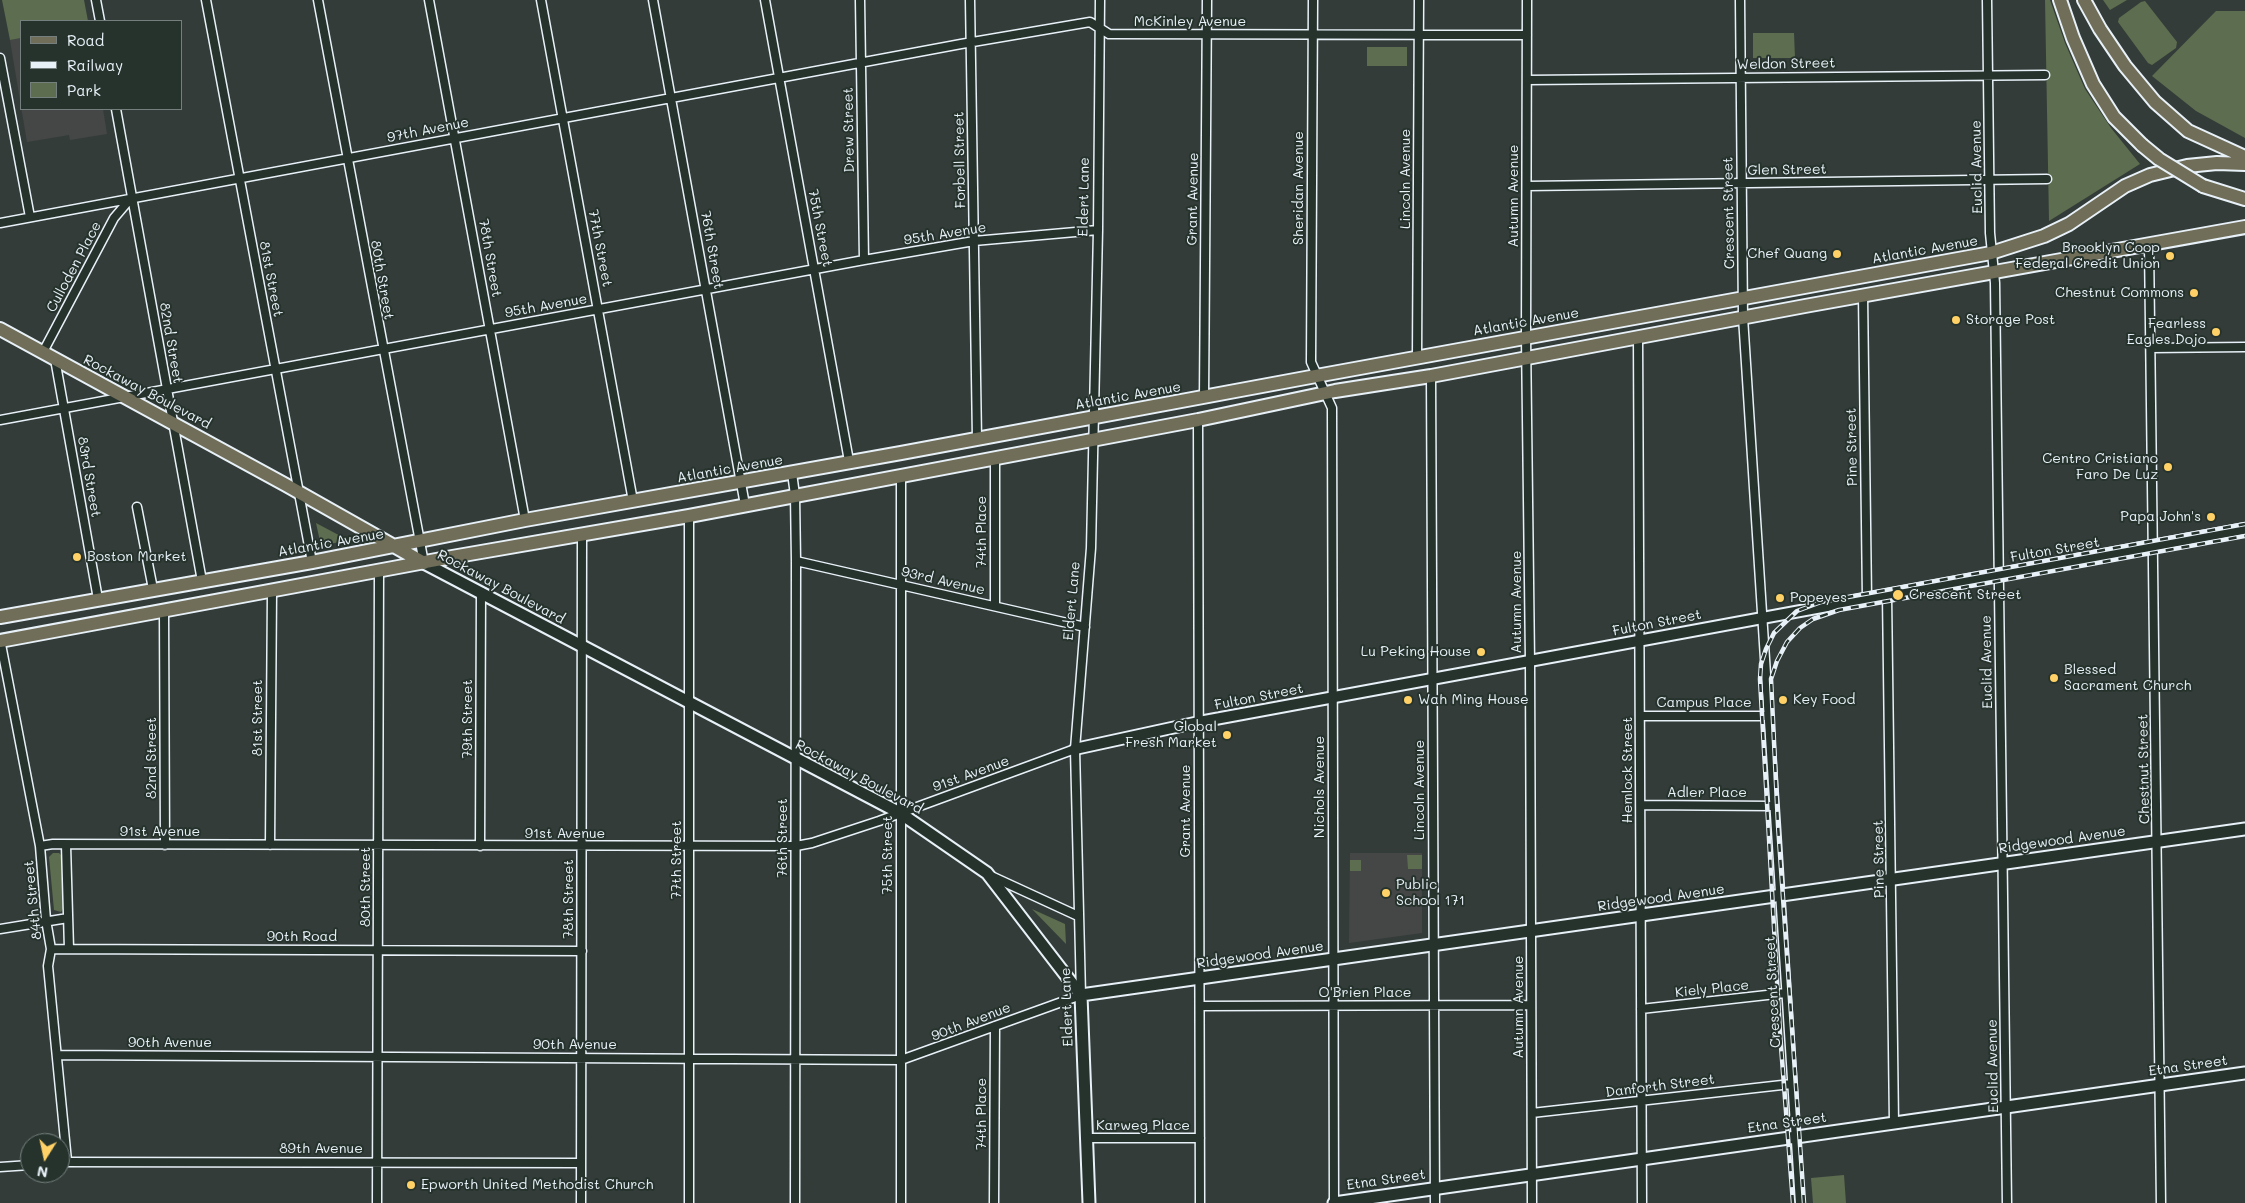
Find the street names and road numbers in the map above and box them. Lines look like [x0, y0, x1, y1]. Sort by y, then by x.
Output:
street label: McKinley Avenue [1134, 14, 1246, 30]
street label: Weldon Street [1737, 55, 1835, 73]
street label: Drew Street [840, 87, 858, 173]
street label: Forbell Street [951, 111, 969, 209]
street label: 97th Avenue [386, 114, 470, 146]
street label: Euclid Avenue [1968, 120, 1986, 214]
street label: Lincoln Avenue [1398, 129, 1414, 229]
street label: Sheridan Avenue [1291, 131, 1307, 245]
street label: Autumn Avenue [1506, 145, 1522, 247]
street label: Grant Avenue [1184, 152, 1202, 246]
street label: Eldert Lane [1075, 157, 1093, 237]
street label: Crescent Street [1720, 157, 1738, 269]
street label: Glen Street [1747, 161, 1827, 179]
street label: 75th Street [804, 188, 836, 268]
street label: 77th Street [584, 208, 616, 288]
street label: 76th Street [697, 209, 727, 291]
street label: 78th Street [475, 217, 505, 299]
street label: Culloden Place [43, 219, 105, 315]
street label: 95th Avenue [902, 219, 988, 249]
street label: Atlantic Avenue [1871, 232, 1979, 268]
street label: 80th Street [367, 239, 397, 321]
street label: 81st Street [255, 240, 287, 318]
street label: 95th Avenue [503, 290, 589, 322]
street label: 82nd Street [156, 301, 186, 385]
street label: Atlantic Avenue [1472, 304, 1580, 340]
street label: Rockaway Boulevard [80, 351, 214, 433]
street label: Atlantic Avenue [1074, 378, 1182, 414]
street label: Pine Street [1843, 408, 1861, 486]
street label: 83rd Street [74, 435, 104, 519]
street label: Atlantic Avenue [676, 451, 784, 487]
street label: 74th Place [974, 496, 990, 568]
street label: Atlantic Avenue [277, 525, 385, 561]
street label: Fulton Street [2009, 534, 2101, 566]
street label: Rockaway Boulevard [434, 546, 568, 628]
street label: Autumn Avenue [1509, 551, 1525, 653]
street label: Eldert Lane [1060, 561, 1084, 641]
street label: 93rd Avenue [900, 563, 986, 599]
street label: Fulton Street [1611, 606, 1703, 640]
street label: Euclid Avenue [1978, 615, 1996, 709]
street label: 79th Street [460, 679, 476, 759]
street label: 81st Street [250, 680, 266, 756]
street label: Fulton Street [1213, 680, 1305, 714]
street label: Campus Place [1656, 695, 1752, 711]
street label: Chestnut Street [2135, 714, 2153, 824]
street label: 82nd Street [144, 717, 160, 799]
street label: Hemlock Street [1620, 717, 1636, 823]
street label: Rockaway Boulevard [792, 736, 926, 818]
street label: Nichols Avenue [1312, 736, 1328, 838]
street label: Lincoln Avenue [1412, 740, 1428, 840]
street label: 91st Avenue [930, 752, 1012, 796]
street label: Grant Avenue [1178, 765, 1194, 857]
street label: Adler Place [1667, 785, 1747, 801]
street label: 76th Street [775, 798, 791, 878]
street label: 75th Street [880, 815, 896, 895]
street label: Pine Street [1870, 820, 1888, 898]
street label: 77th Street [669, 821, 685, 899]
street label: Ridgewood Avenue [1997, 823, 2127, 857]
street label: 91st Avenue [120, 824, 200, 840]
street label: 91st Avenue [525, 826, 605, 842]
street label: 80th Street [358, 847, 374, 927]
street label: 84th Street [20, 859, 46, 941]
street label: 78th Street [561, 859, 577, 939]
street label: Ridgewood Avenue [1596, 881, 1726, 915]
street label: 90th Road [267, 929, 337, 945]
street label: Crescent Street [1762, 935, 1784, 1049]
street label: Ridgewood Avenue [1195, 938, 1325, 972]
street label: Autumn Avenue [1511, 956, 1527, 1058]
street label: Eldert Lane [1057, 967, 1077, 1047]
street label: Kiely Place [1674, 977, 1750, 1001]
street label: O'Brien Place [1319, 985, 1411, 1001]
street label: 90th Avenue [929, 999, 1013, 1045]
street label: Euclid Avenue [1984, 1019, 2002, 1113]
street label: 90th Avenue [128, 1035, 212, 1051]
street label: 90th Avenue [533, 1037, 617, 1053]
street label: Etna Street [2147, 1052, 2229, 1080]
street label: Danforth Street [1604, 1071, 1716, 1101]
street label: 74th Place [974, 1078, 990, 1150]
street label: Etna Street [1746, 1109, 1828, 1137]
street label: Karweg Place [1096, 1118, 1190, 1134]
street label: 89th Avenue [279, 1141, 363, 1157]
street label: Etna Street [1345, 1166, 1427, 1194]

